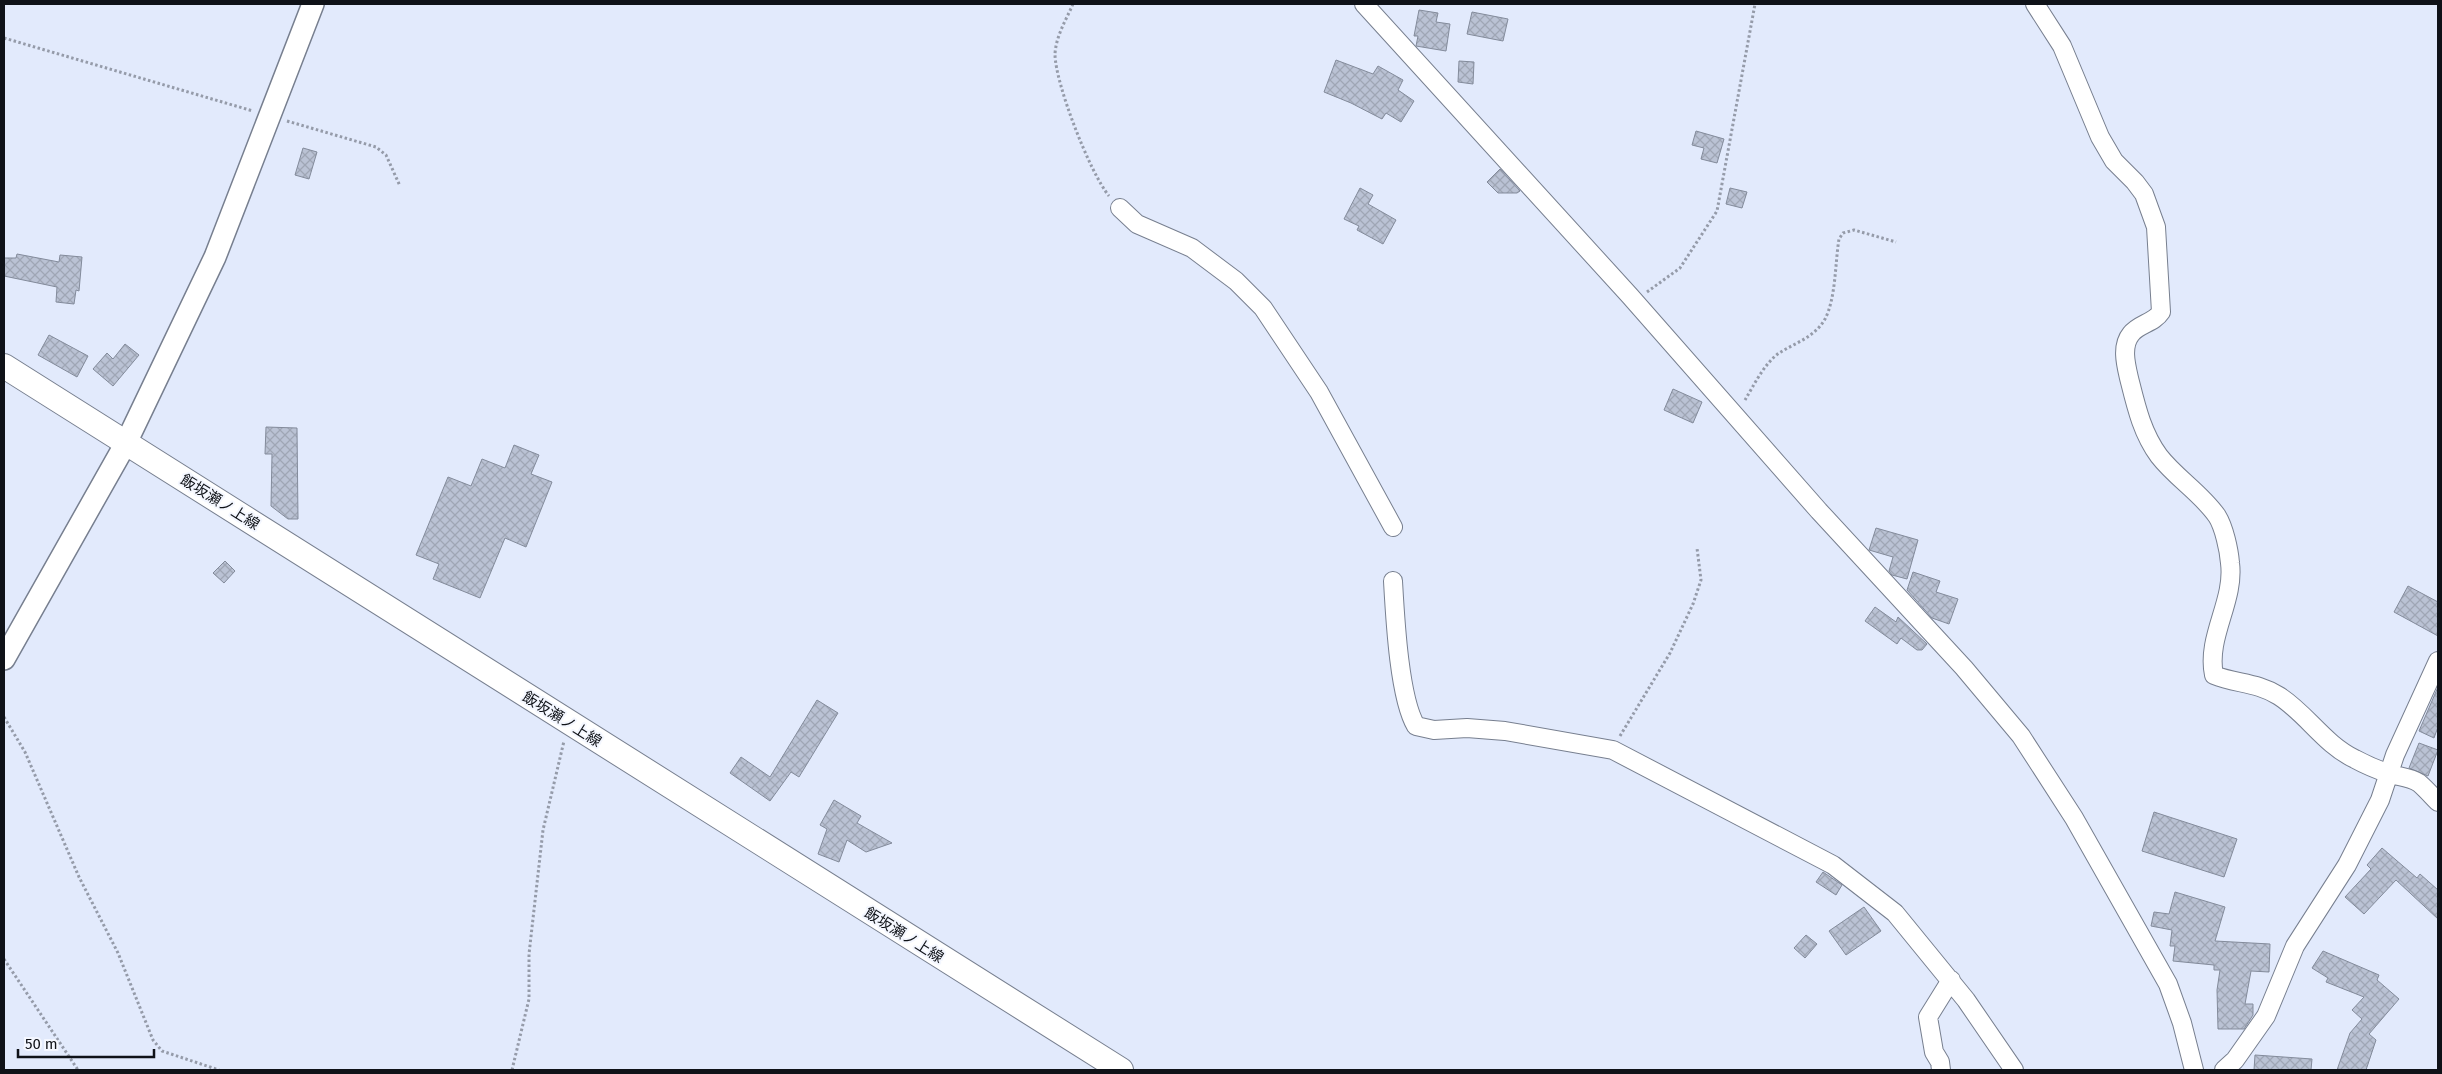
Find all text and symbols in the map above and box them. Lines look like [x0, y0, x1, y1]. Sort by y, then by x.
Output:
street label: 飯坂瀬ノ上線 [177, 471, 263, 533]
street label: 飯坂瀬ノ上線 [519, 688, 605, 750]
street label: 飯坂瀬ノ上線 [861, 904, 947, 966]
scale bar [18, 1026, 154, 1058]
text: 50 m [25, 1035, 58, 1053]

